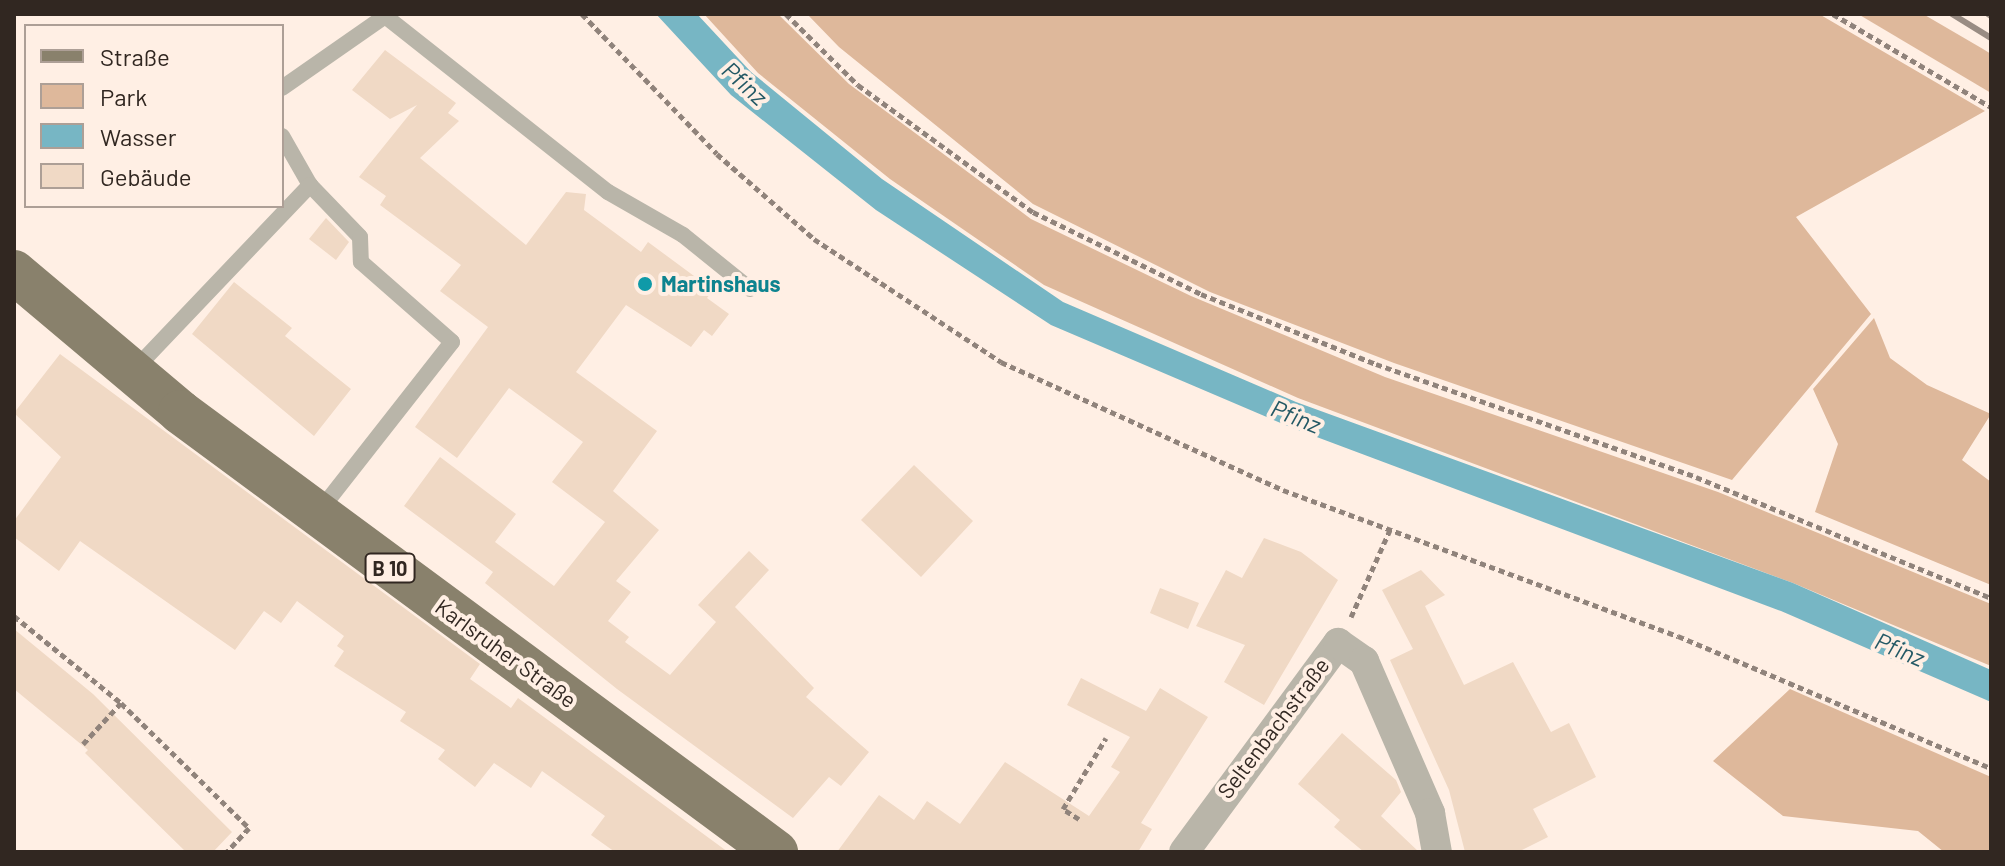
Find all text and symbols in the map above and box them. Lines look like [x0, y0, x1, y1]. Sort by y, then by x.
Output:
legend [24, 24, 284, 208]
text: Straße [100, 42, 170, 71]
water label: Pfinz [716, 55, 774, 111]
text: Park [100, 82, 147, 111]
text: Wasser [100, 122, 176, 151]
text: Gebäude [100, 162, 192, 191]
place label: Martinshaus [661, 271, 781, 297]
marker: Martinshaus [636, 275, 654, 293]
water label: Pfinz [1267, 393, 1325, 439]
road number: B 10 [364, 552, 416, 584]
street label: Karlsruher Straße [430, 593, 582, 713]
water label: Pfinz [1871, 626, 1929, 672]
street label: Seltenbachstraße [1212, 652, 1334, 804]

